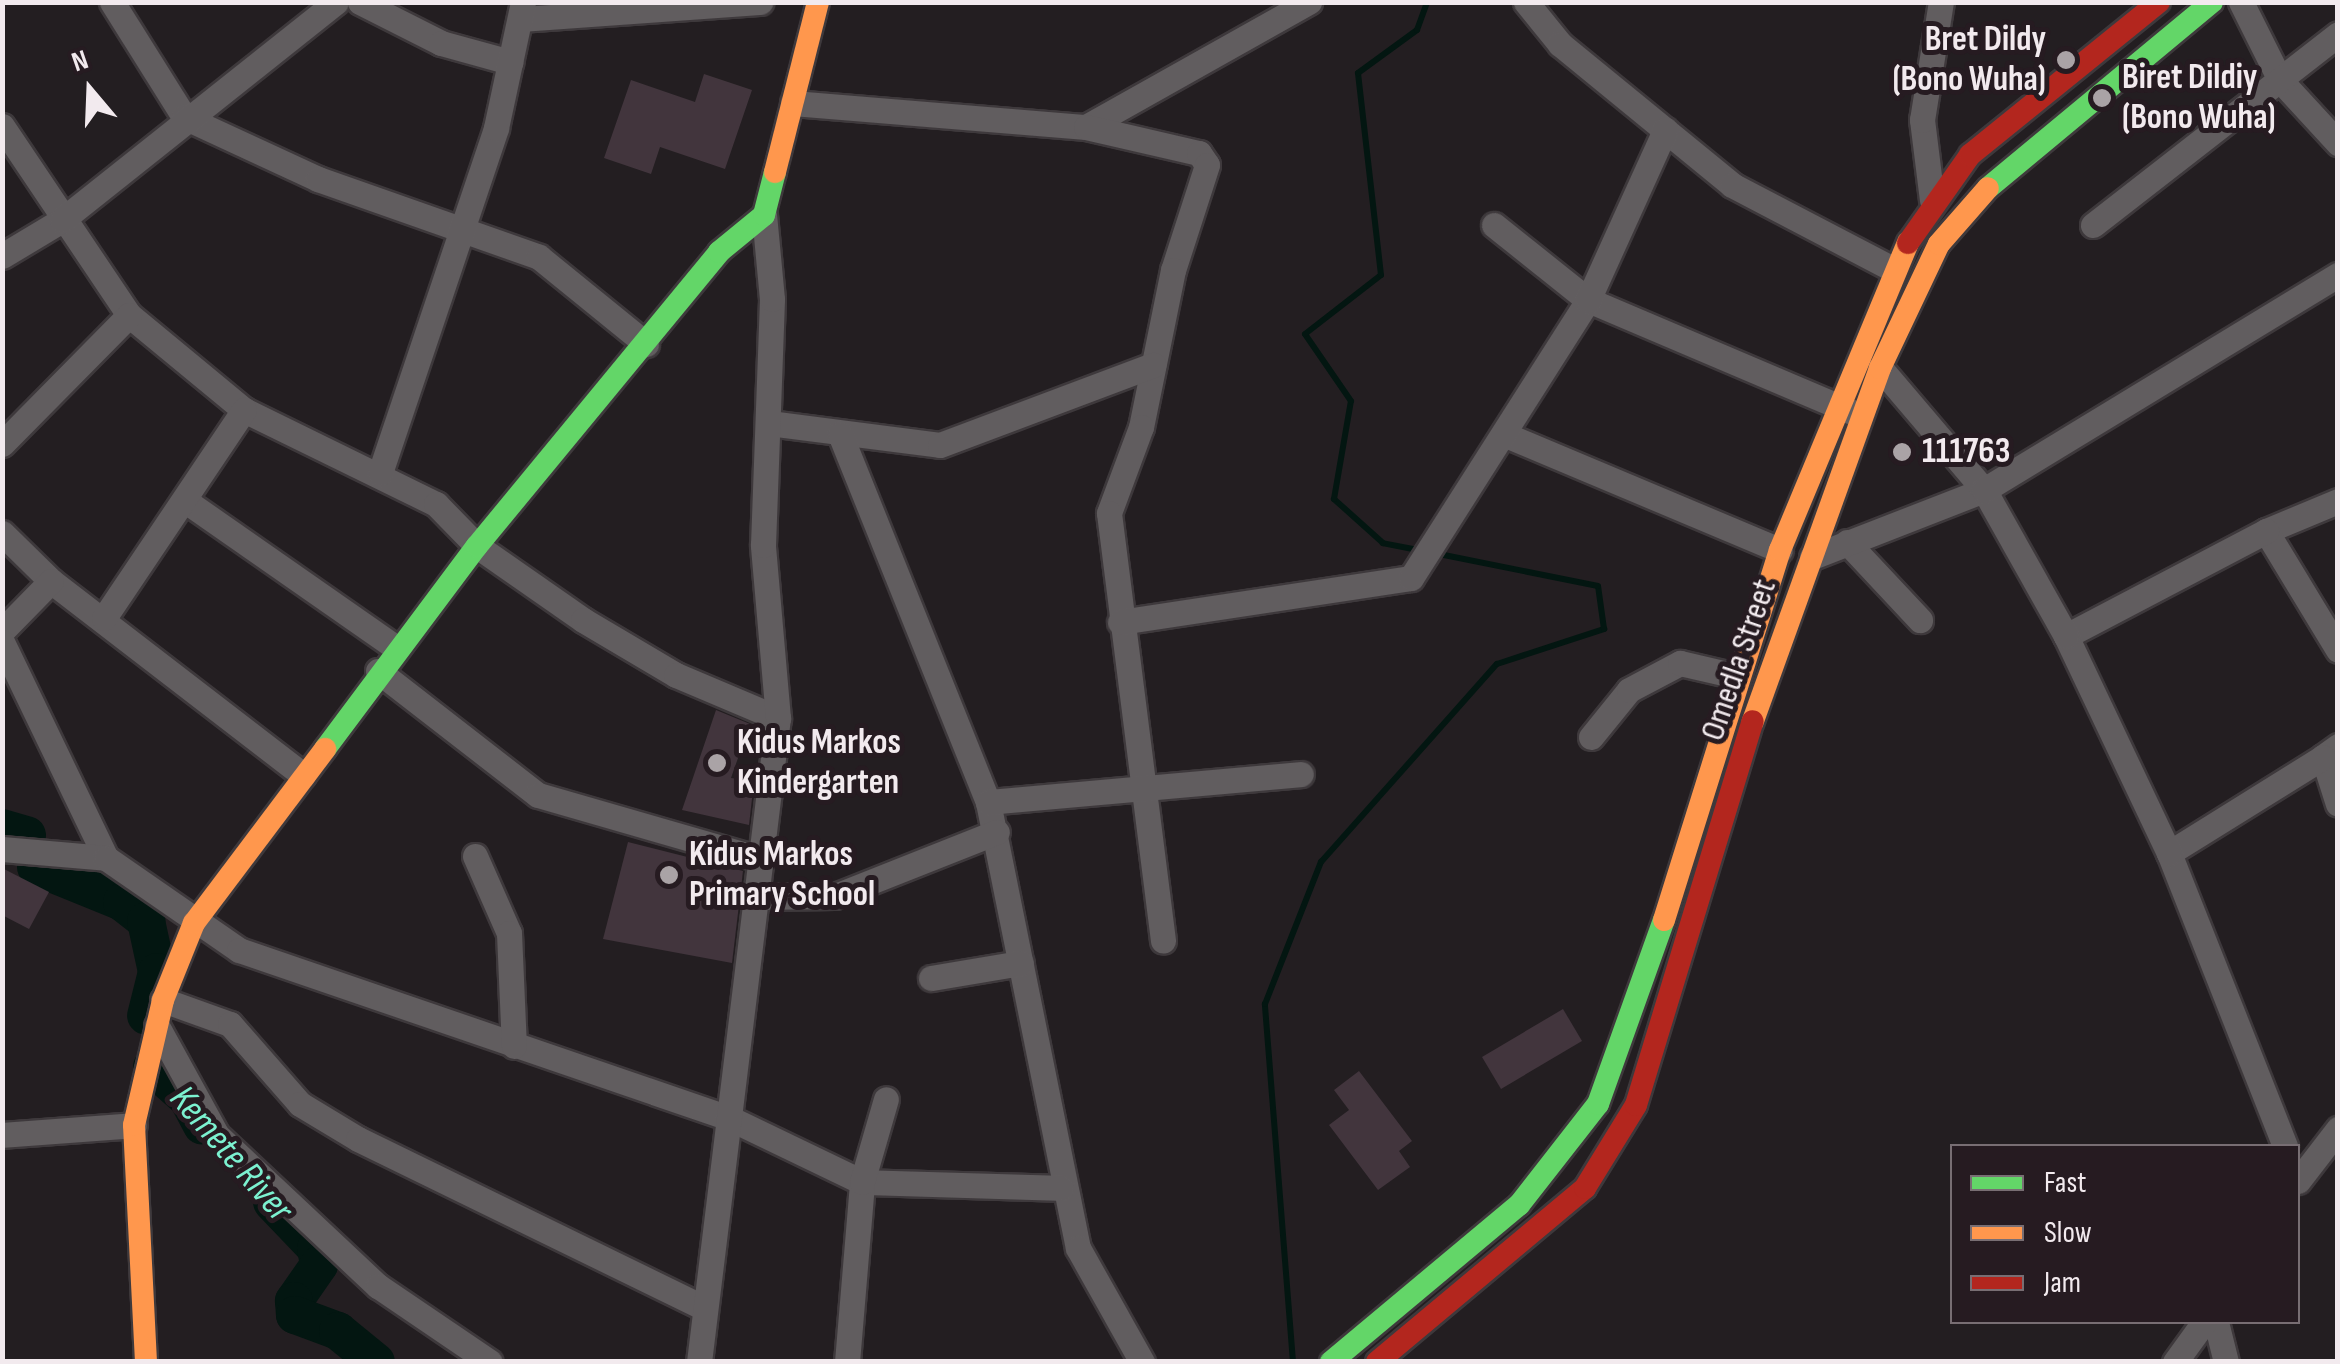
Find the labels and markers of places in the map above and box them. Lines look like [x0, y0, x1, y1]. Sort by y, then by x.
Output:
place label: Bret Dildy (Bono Wuha) [1892, 19, 2046, 101]
marker: Bret Dildy (Bono Wuha) [2055, 49, 2077, 71]
place label: Biret Dildiy (Bono Wuha) [2122, 57, 2276, 139]
marker: Biret Dildiy (Bono Wuha) [2091, 87, 2113, 109]
place label: 111763 [1922, 431, 2010, 473]
marker: 111763 [1891, 441, 1913, 463]
place label: Kidus Markos Kindergarten [737, 722, 901, 804]
marker: Kidus Markos Kindergarten [706, 752, 728, 774]
place label: Kidus Markos Primary School [689, 834, 875, 916]
marker: Kidus Markos Primary School [658, 864, 680, 886]

